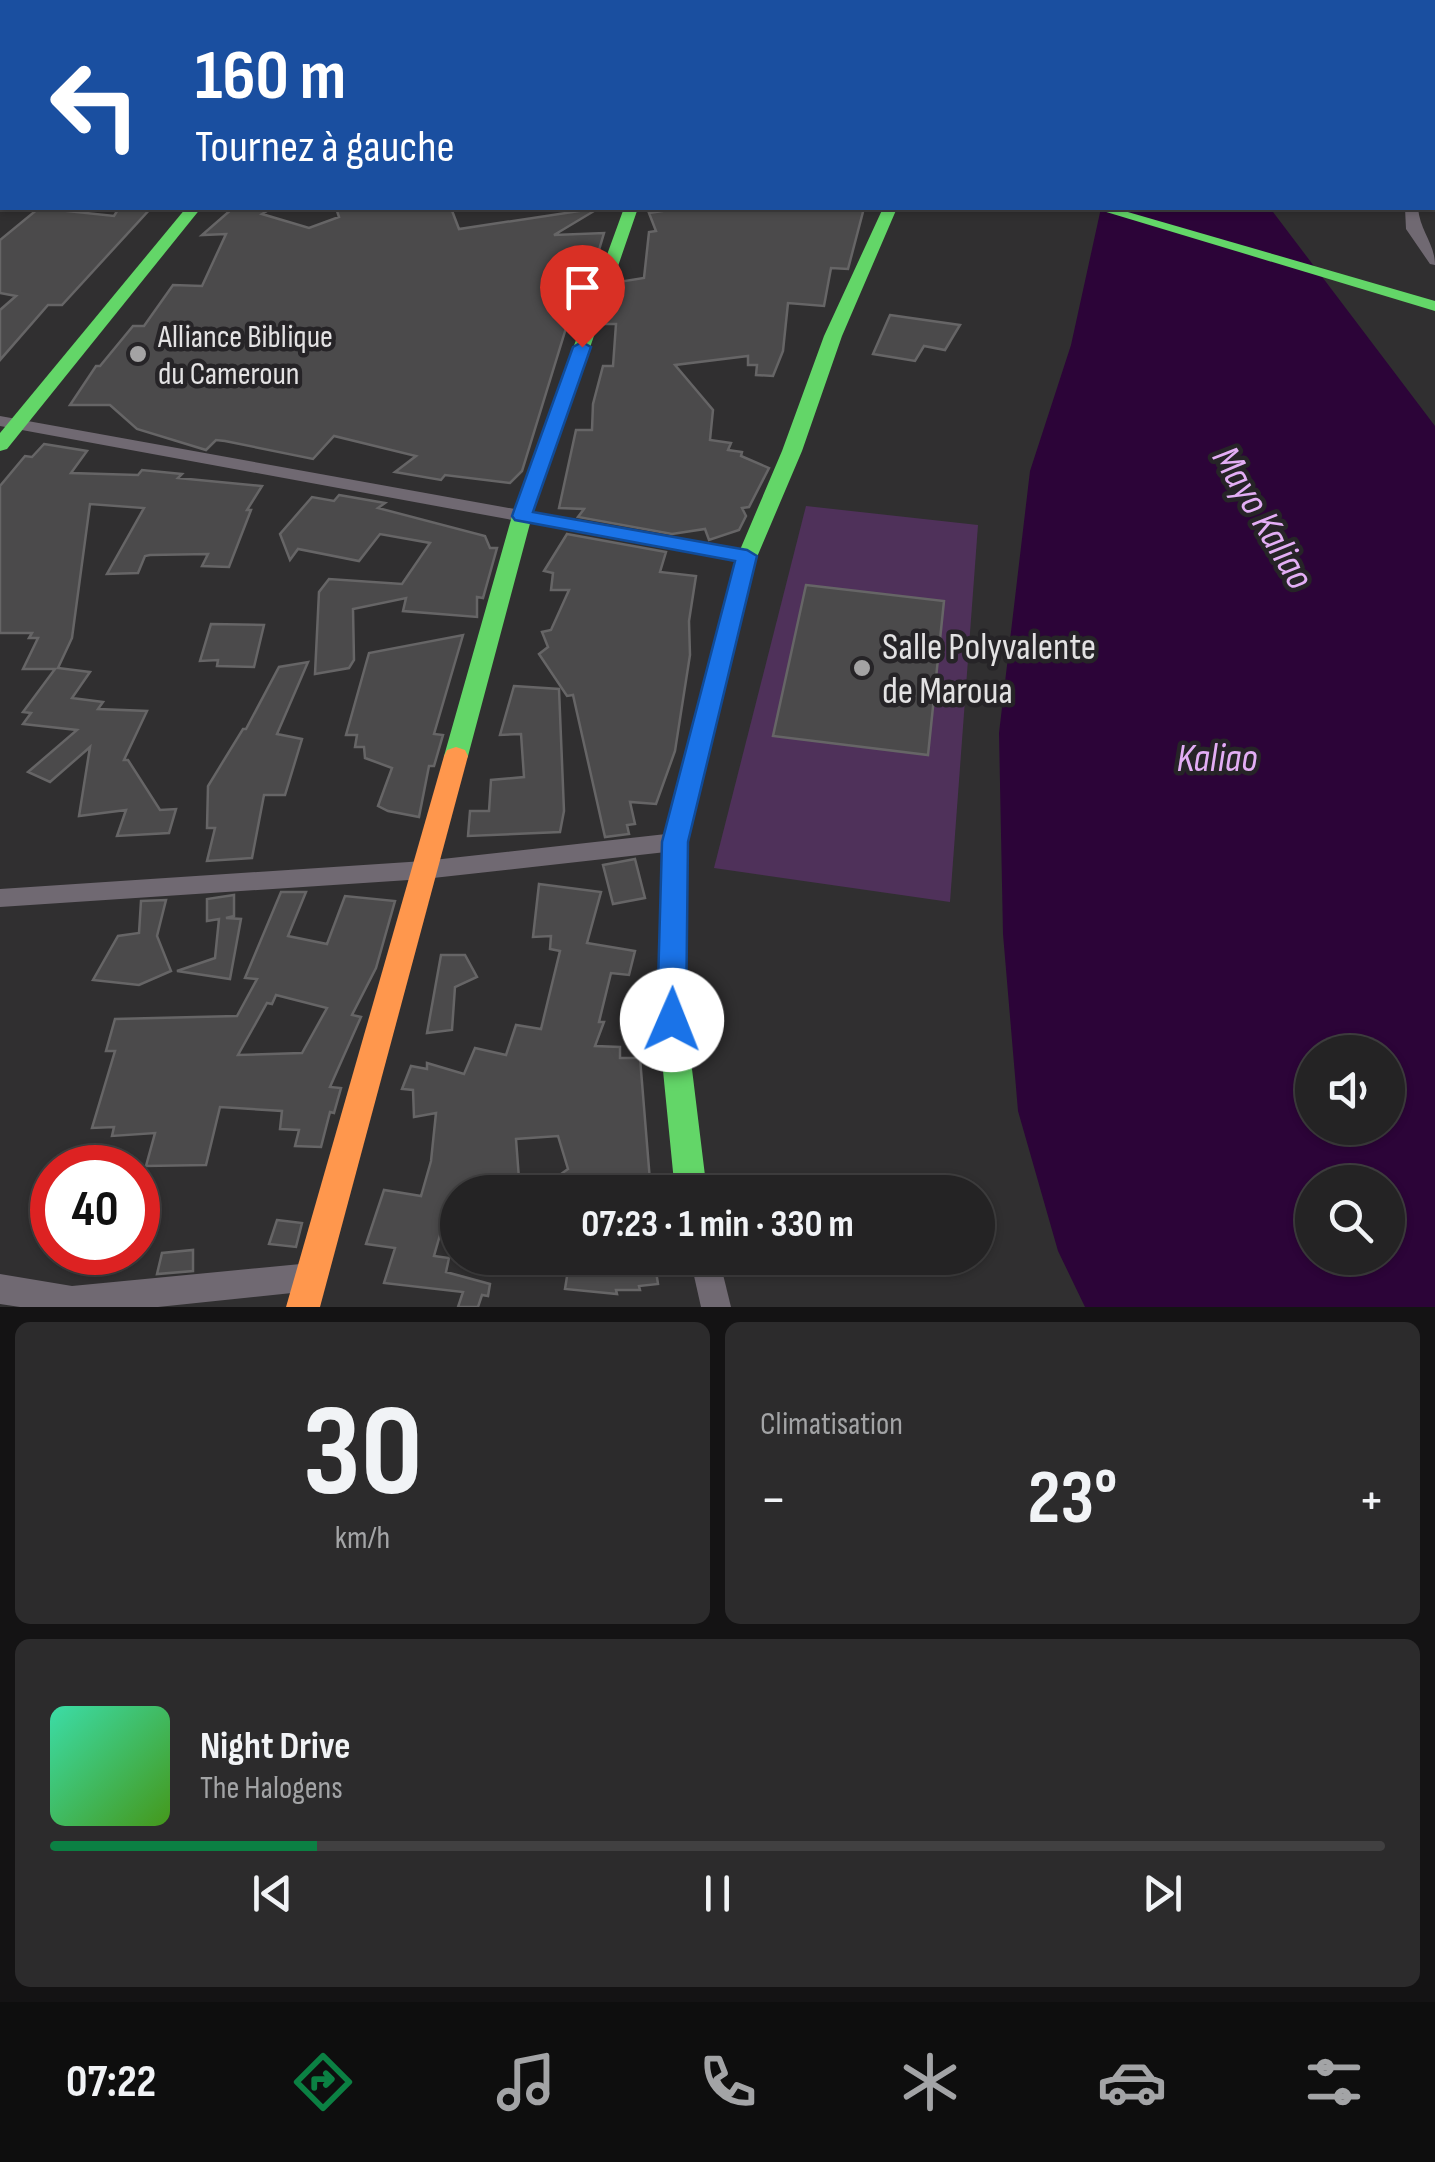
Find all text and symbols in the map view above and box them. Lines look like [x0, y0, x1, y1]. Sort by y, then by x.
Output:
text: 160 m [195, 35, 346, 119]
icon: left [30, 40, 160, 170]
text: Tournez à gauche [195, 120, 455, 175]
pin [540, 245, 625, 348]
icon: arrive [555, 260, 610, 315]
place label: Alliance Biblique du Cameroun [157, 318, 333, 394]
marker: Alliance Biblique du Cameroun [127, 343, 149, 365]
water label: Mayo Kaliao [1201, 438, 1323, 598]
place label: Salle Polyvalente de Maroua [882, 625, 1096, 714]
marker: Salle Polyvalente de Maroua [851, 657, 873, 679]
water label: Kaliao [1176, 735, 1258, 783]
position arrow [620, 968, 724, 1072]
map controls [1295, 1035, 1405, 1275]
button: sound [1295, 1035, 1405, 1145]
speed limit sign: 40 [30, 1145, 160, 1275]
button: search [1295, 1165, 1405, 1275]
text: 07:23 · 1 min · 330 m [581, 1202, 854, 1247]
text: 30 [302, 1376, 423, 1532]
text: Climatisation [760, 1405, 903, 1444]
text: 23° [1027, 1454, 1118, 1545]
text: − [760, 1467, 787, 1534]
text: + [1358, 1467, 1385, 1534]
text: km/h [335, 1519, 390, 1558]
text: Night Drive [200, 1724, 351, 1769]
text: The Halogens [200, 1769, 343, 1808]
icon: previous [245, 1866, 300, 1921]
icon: pause [690, 1866, 745, 1921]
icon: next [1135, 1866, 1190, 1921]
icon: directions [288, 2047, 358, 2117]
icon: music [491, 2047, 561, 2117]
icon: phone [693, 2047, 763, 2117]
icon: climate [895, 2047, 965, 2117]
icon: car [1097, 2047, 1167, 2117]
icon: filters [1299, 2047, 1369, 2117]
text: 07:22 [66, 2055, 156, 2110]

